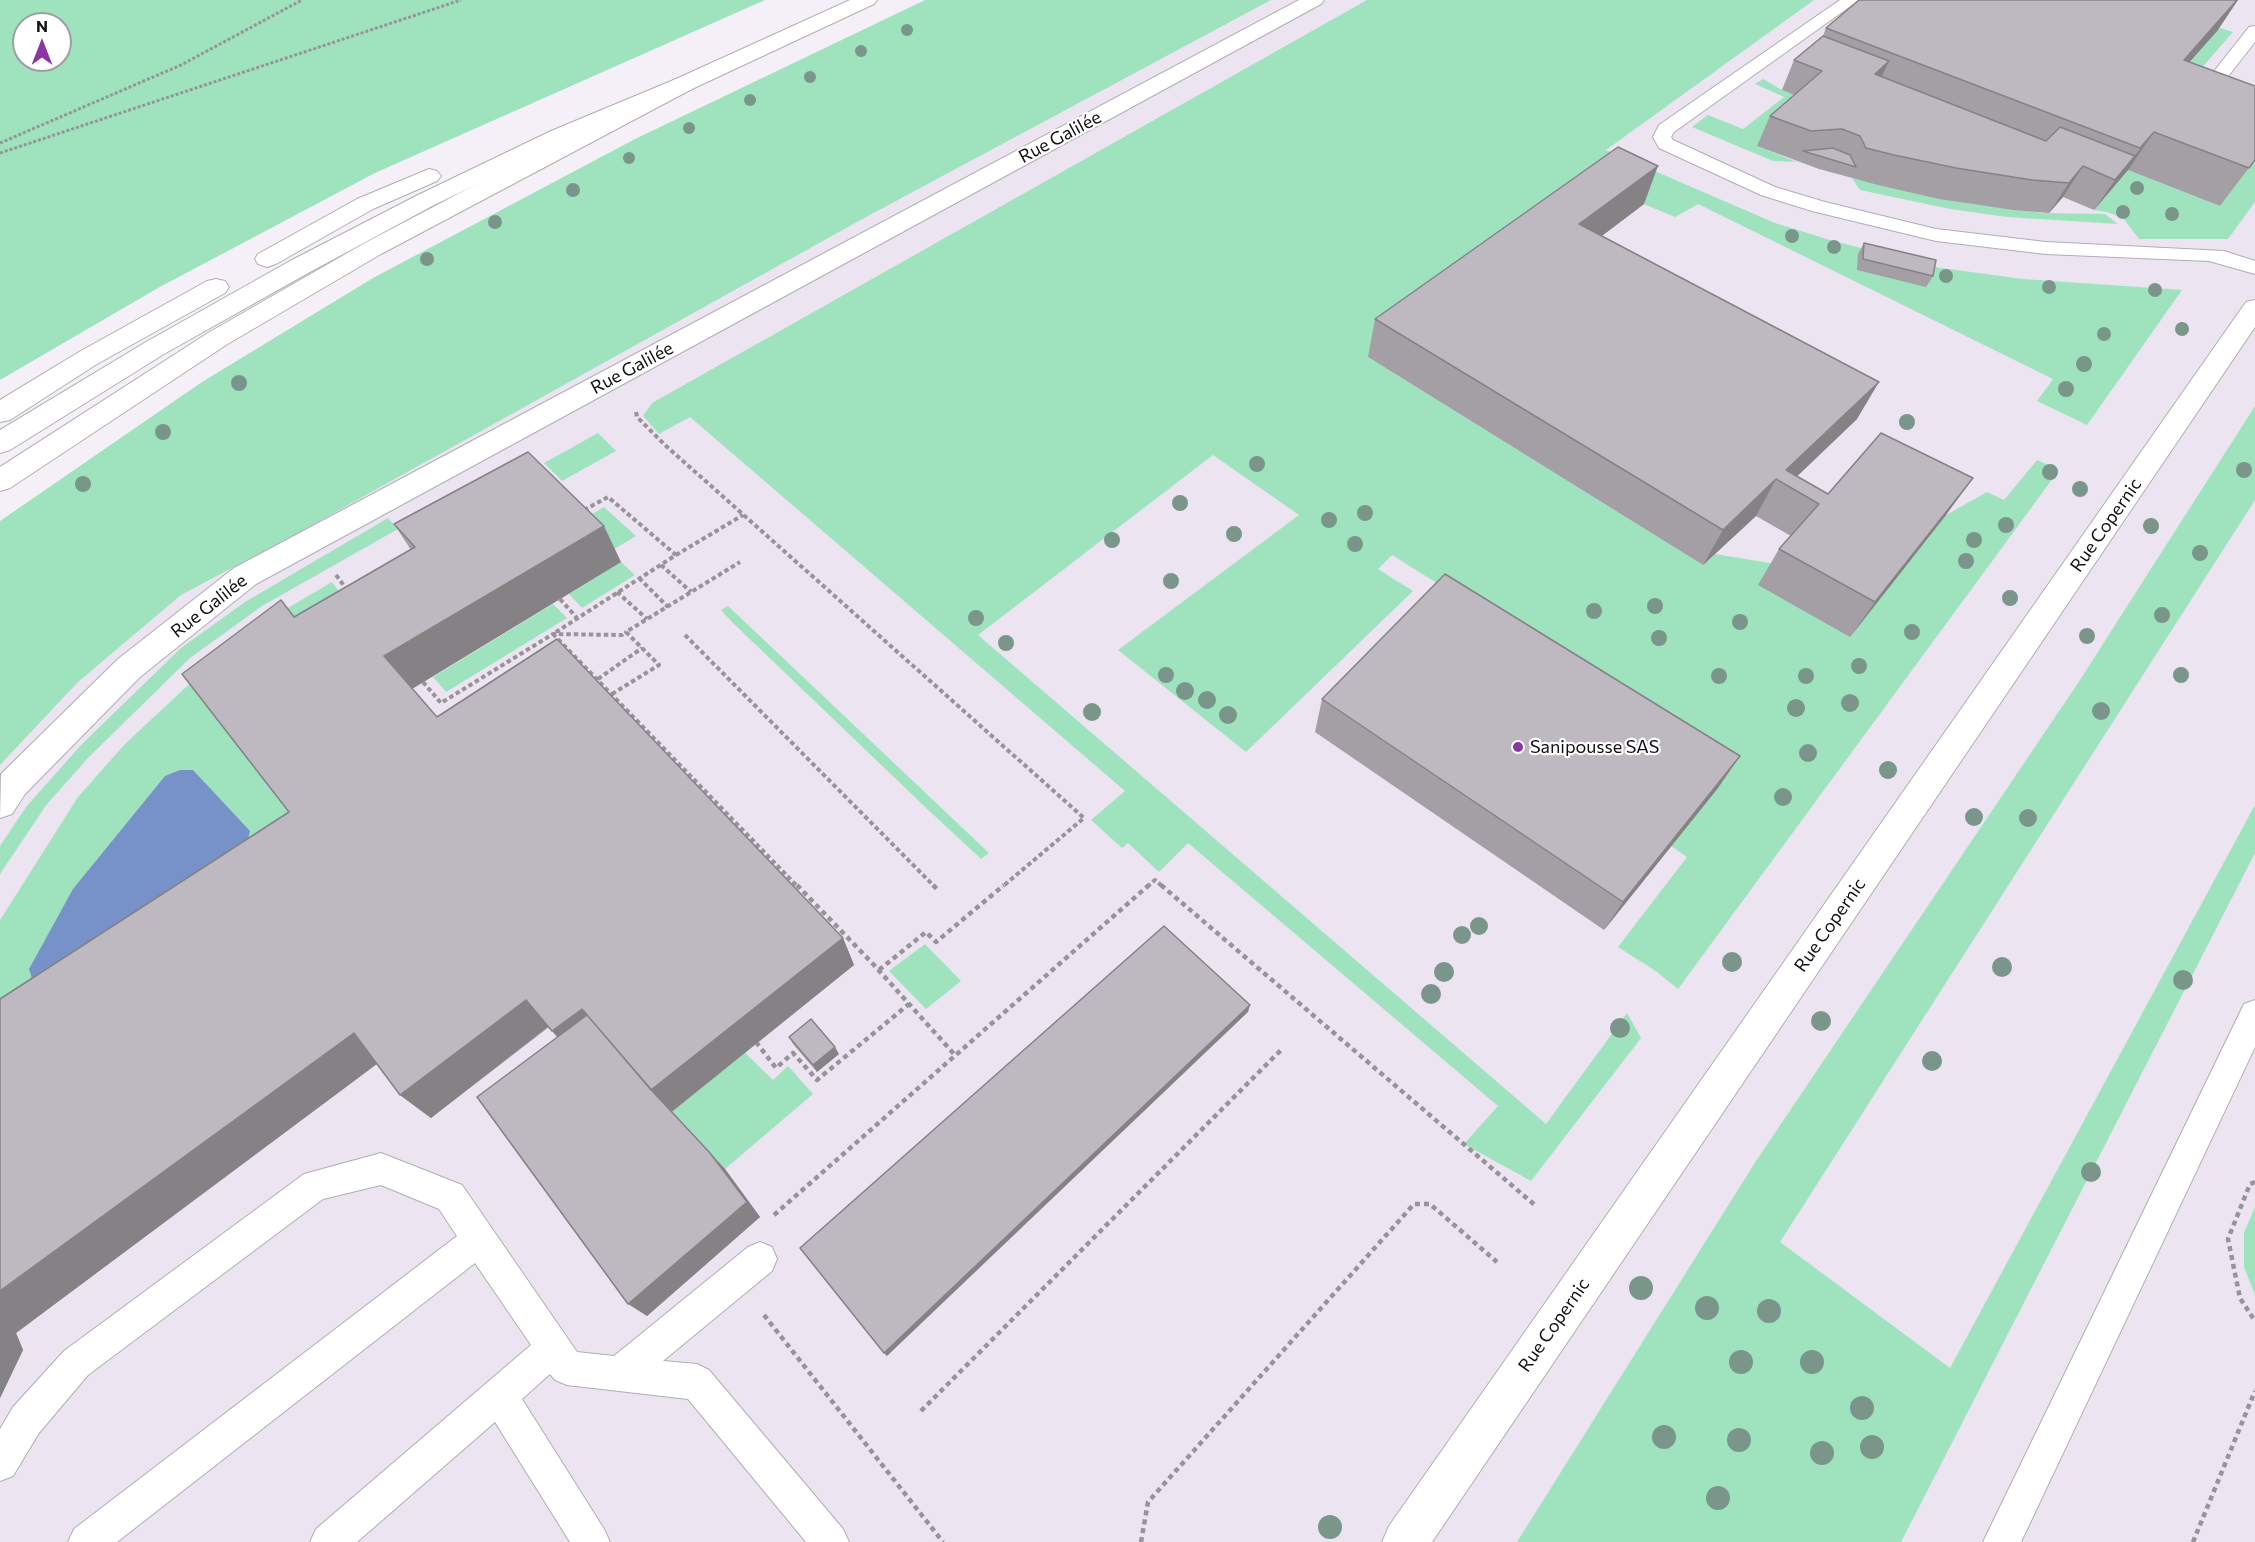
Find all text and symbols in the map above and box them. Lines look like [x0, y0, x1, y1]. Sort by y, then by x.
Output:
north arrow [12, 12, 72, 72]
text: N [36, 16, 48, 35]
street label: Rue Galilée [1015, 106, 1105, 168]
street label: Rue Galilée [587, 337, 677, 399]
street label: Rue Copernic [2066, 474, 2146, 576]
street label: Rue Galilée [167, 570, 251, 642]
place label: Sanipousse SAS [1530, 736, 1659, 758]
marker: Sanipousse SAS [1511, 740, 1525, 754]
street label: Rue Copernic [1790, 874, 1870, 976]
street label: Rue Copernic [1514, 1274, 1594, 1376]

